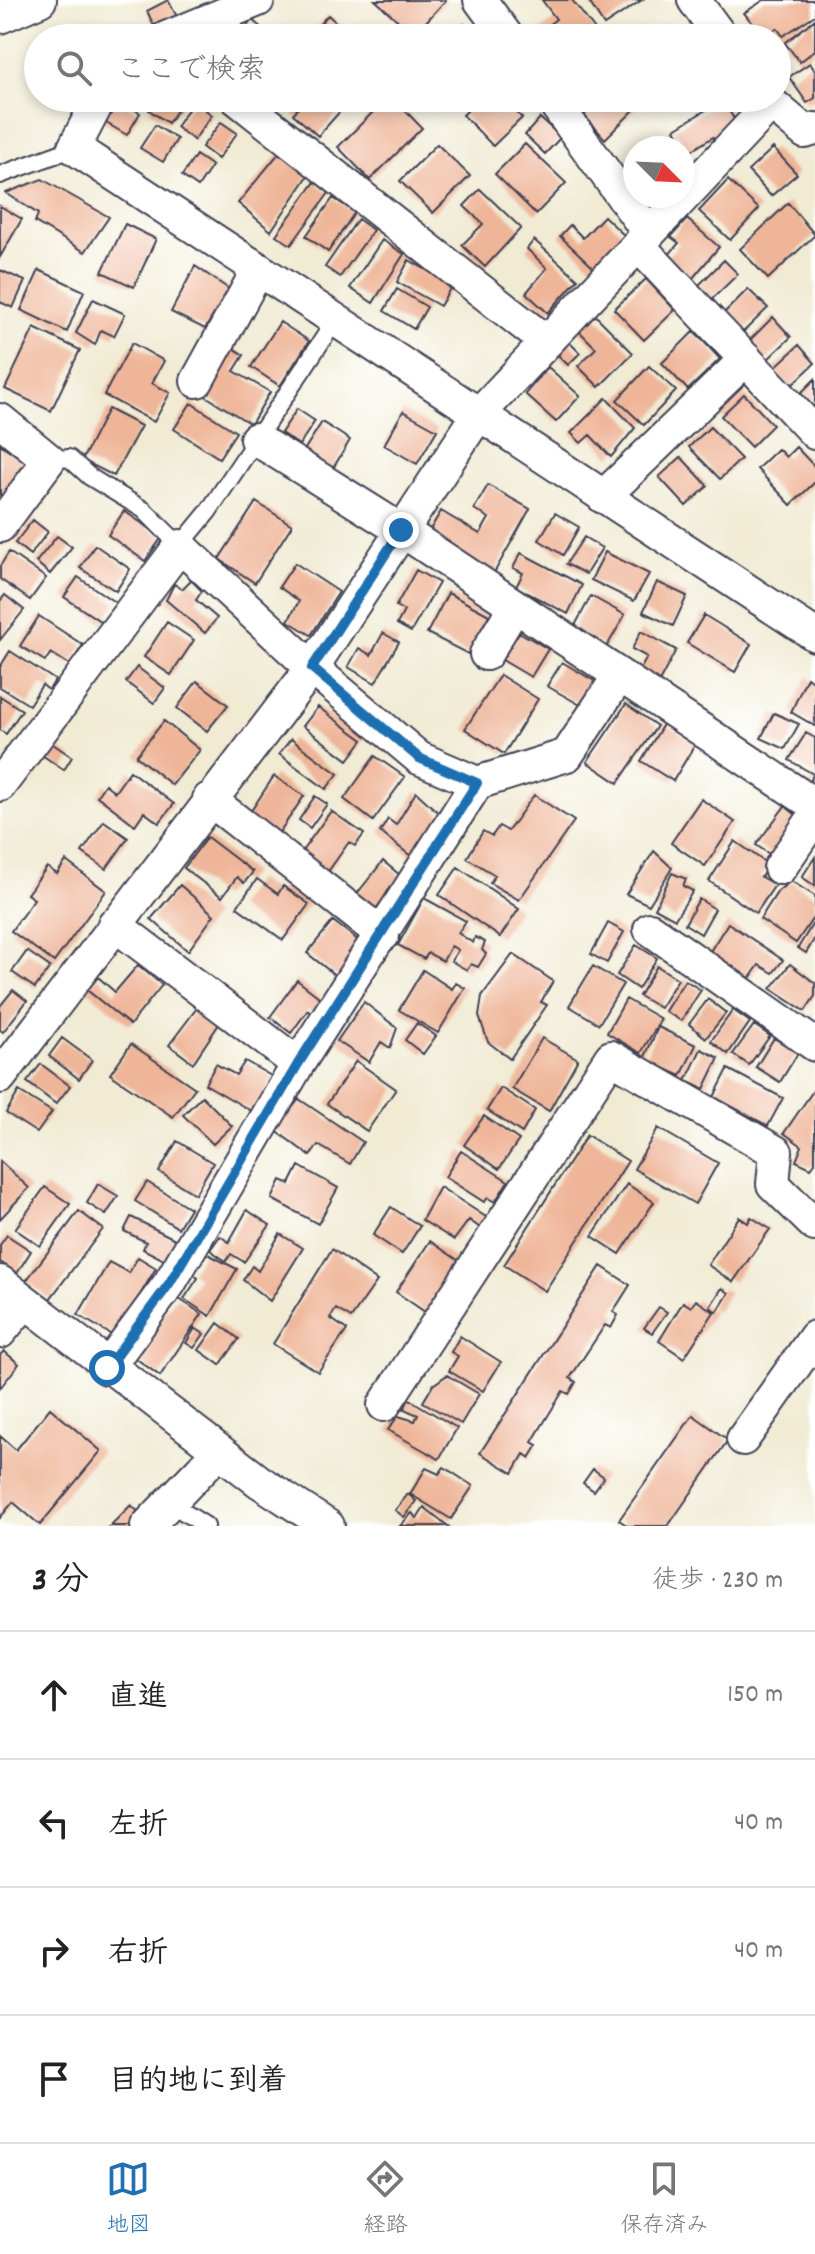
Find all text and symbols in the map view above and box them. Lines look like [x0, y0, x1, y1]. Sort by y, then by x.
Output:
search box [24, 24, 791, 112]
icon: search [52, 46, 96, 90]
text: ここで検索 [116, 51, 266, 94]
north arrow [623, 136, 695, 208]
route end [383, 512, 419, 548]
route start [89, 1350, 125, 1386]
text: 3 分 [32, 1558, 89, 1607]
text: 徒歩 · 230 m [652, 1563, 783, 1600]
icon: ahead [32, 1673, 76, 1717]
text: 150 m [727, 1677, 783, 1714]
text: 直進 [108, 1678, 168, 1721]
icon: left [32, 1801, 76, 1845]
text: 40 m [734, 1805, 783, 1842]
text: 左折 [108, 1806, 168, 1849]
icon: right [32, 1929, 76, 1973]
text: 40 m [734, 1933, 783, 1970]
text: 右折 [108, 1934, 168, 1977]
icon: arrive [32, 2057, 76, 2101]
text: 目的地に到着 [108, 2062, 288, 2105]
tab: 地図 [106, 2157, 151, 2242]
tab: 経路 [363, 2157, 408, 2242]
tab: 保存済み [620, 2157, 709, 2242]

